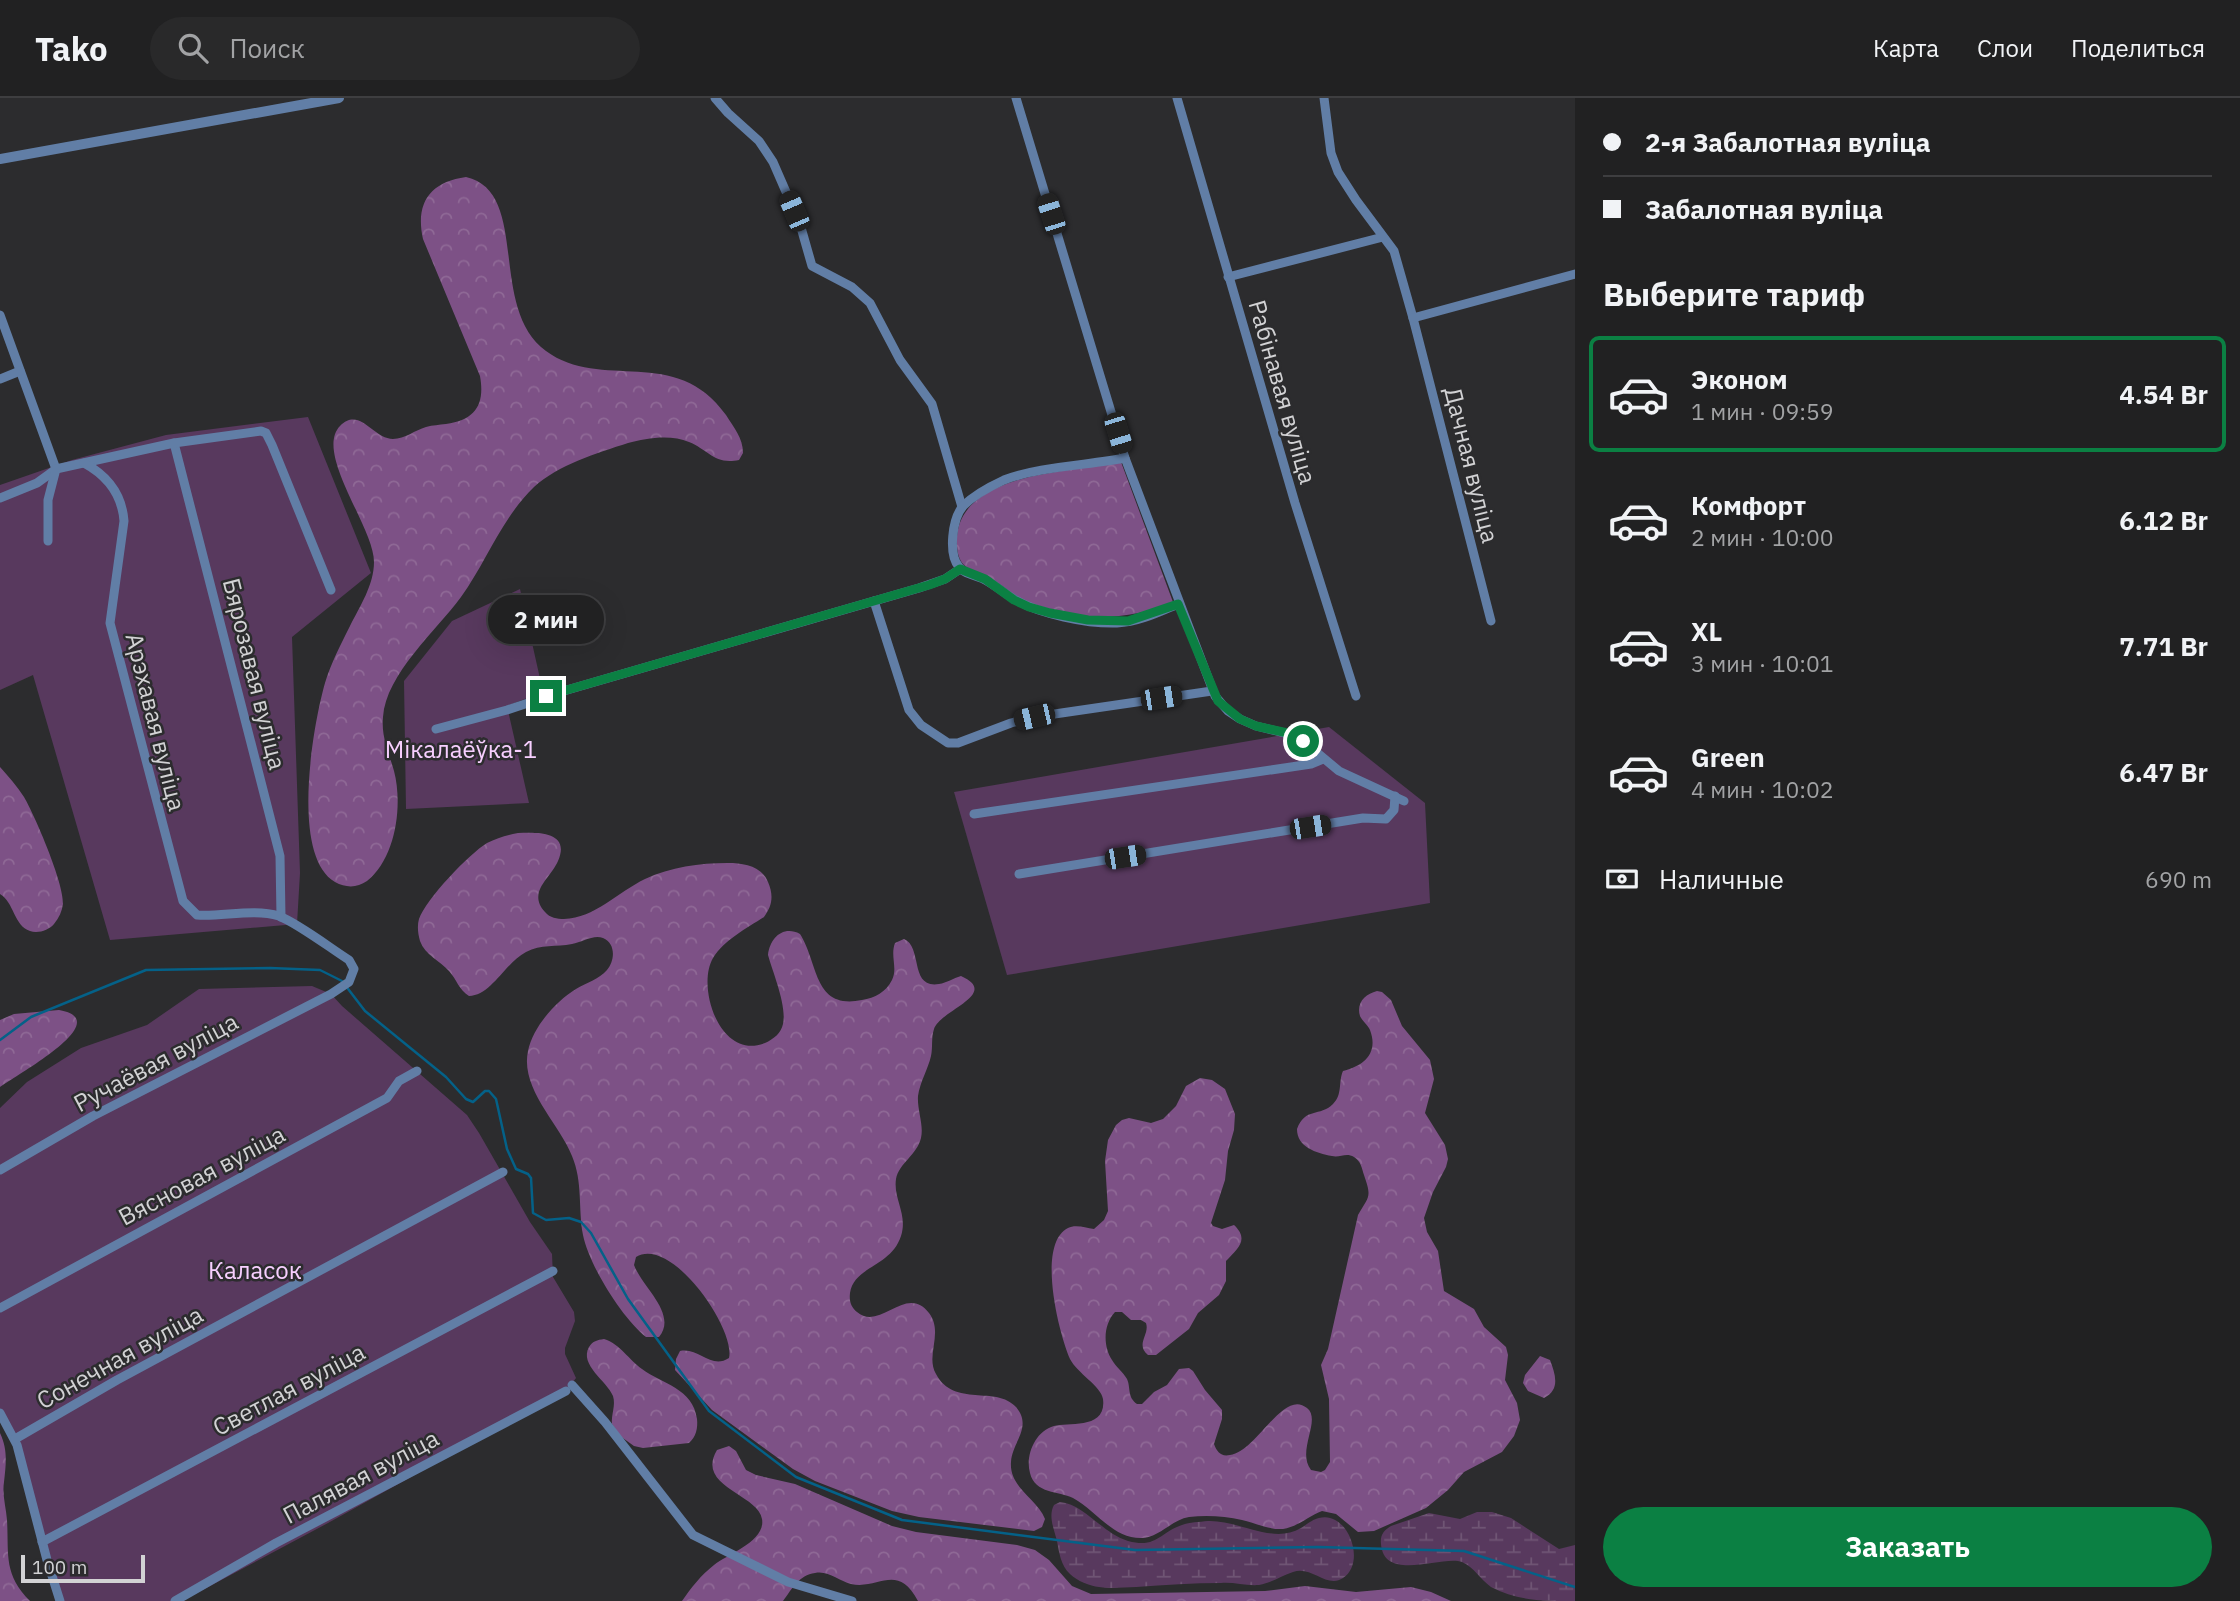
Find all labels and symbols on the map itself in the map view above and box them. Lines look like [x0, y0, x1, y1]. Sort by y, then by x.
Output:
car [777, 188, 812, 234]
car [1035, 191, 1068, 237]
street label: Рабінавая вуліца [1241, 296, 1325, 488]
street label: Дачная вуліца [1437, 383, 1507, 546]
car [1102, 410, 1135, 456]
street label: Бярозавая вуліца [216, 575, 294, 773]
callout: 2 мин [488, 594, 604, 644]
street label: Арэхавая вуліца [118, 629, 194, 814]
route end [530, 680, 562, 712]
car [1139, 684, 1184, 712]
car [1012, 702, 1057, 732]
route start [1287, 725, 1319, 757]
park label: Мікалаёўка-1 [385, 733, 537, 765]
car [1288, 813, 1333, 841]
car [1103, 843, 1148, 871]
street label: Ручаёвая вуліца [68, 1005, 244, 1119]
street label: Вясновая вуліца [113, 1118, 291, 1233]
park label: Каласок [208, 1254, 302, 1286]
street label: Сонечная вуліца [31, 1298, 209, 1416]
street label: Светлая вуліца [207, 1335, 371, 1443]
street label: Палявая вуліца [277, 1421, 444, 1531]
scale bar [21, 1552, 145, 1584]

